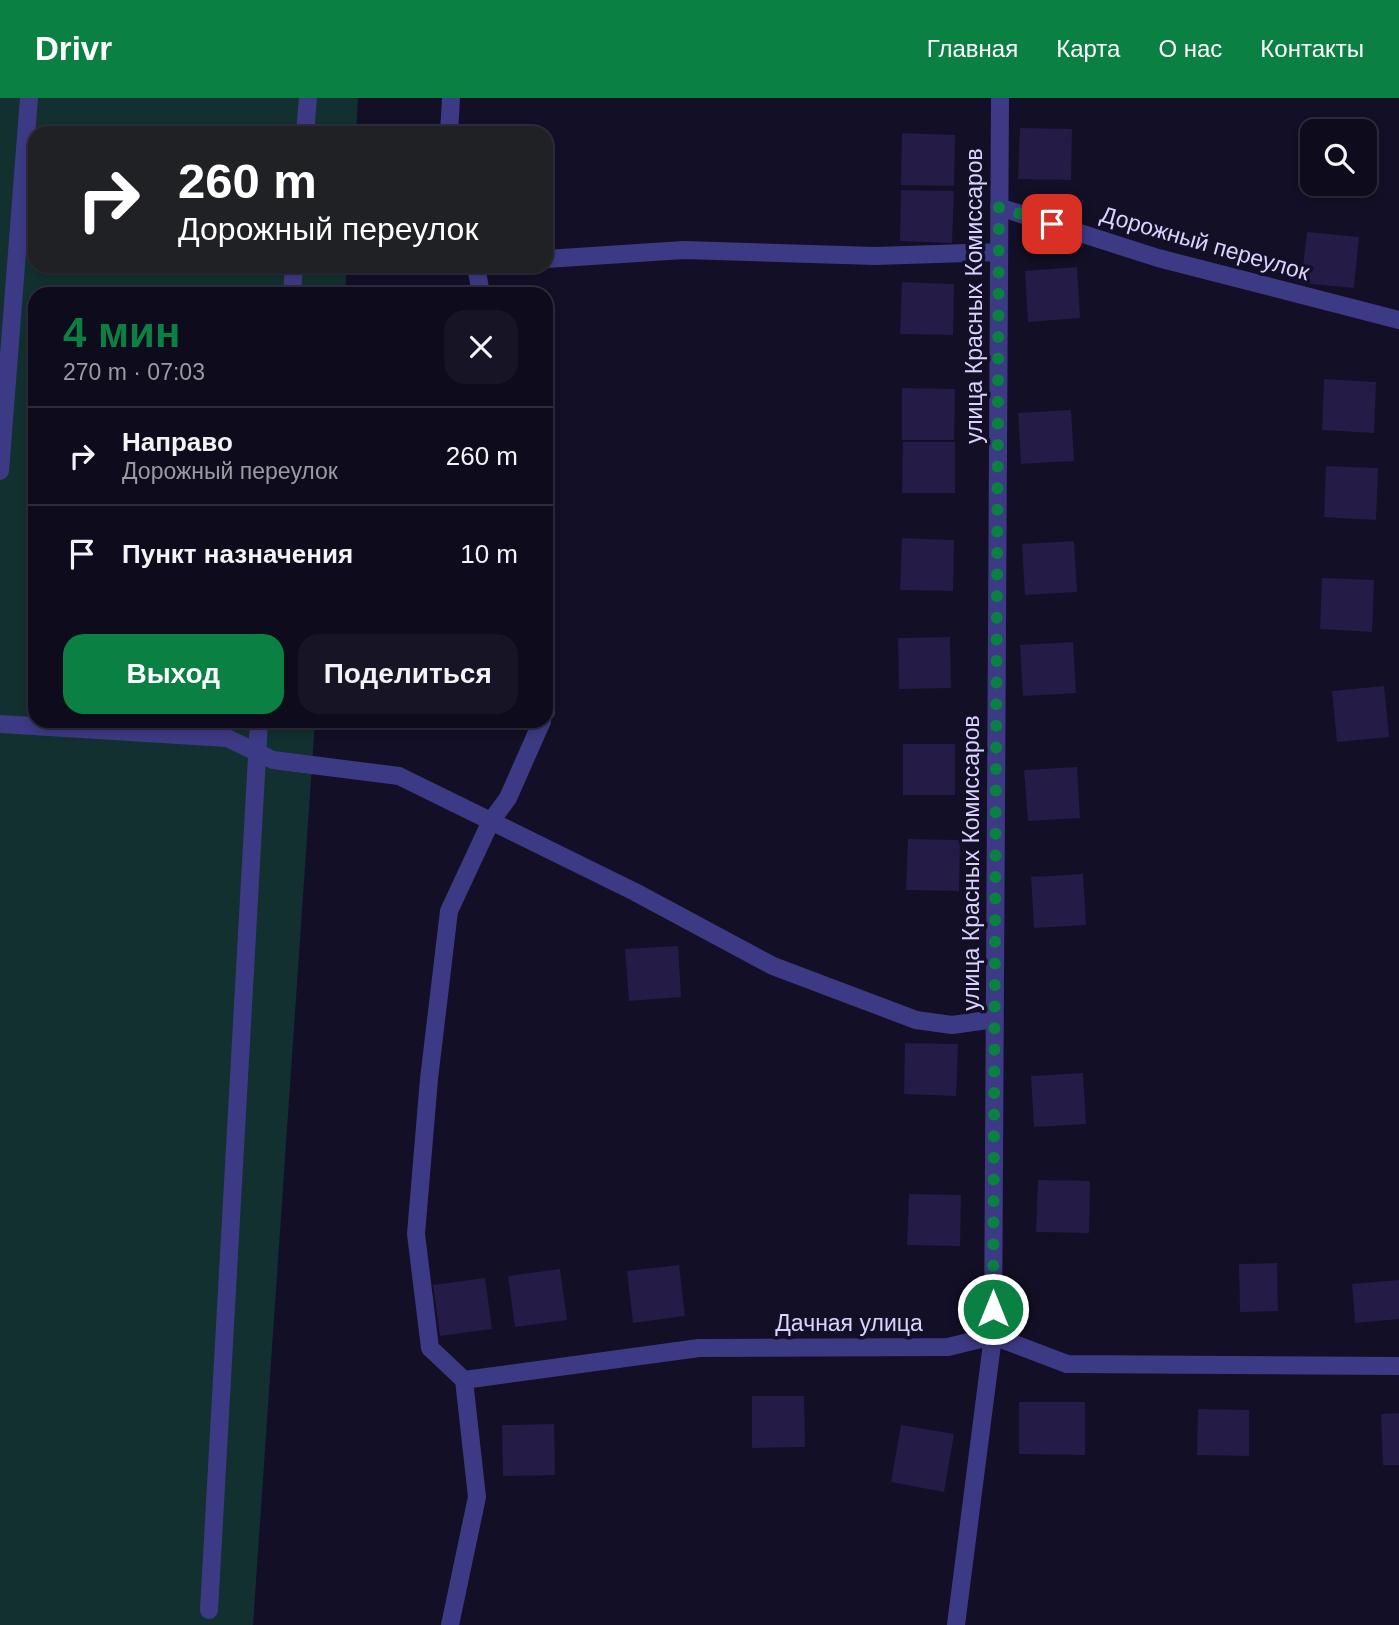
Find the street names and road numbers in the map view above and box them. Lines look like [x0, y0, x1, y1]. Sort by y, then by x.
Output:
street label: улица Красных Комиссаров [961, 148, 987, 444]
street label: Дорожный переулок [1098, 201, 1313, 286]
street label: улица Красных Комиссаров [958, 715, 984, 1011]
street label: Дачная улица [775, 1310, 923, 1336]

